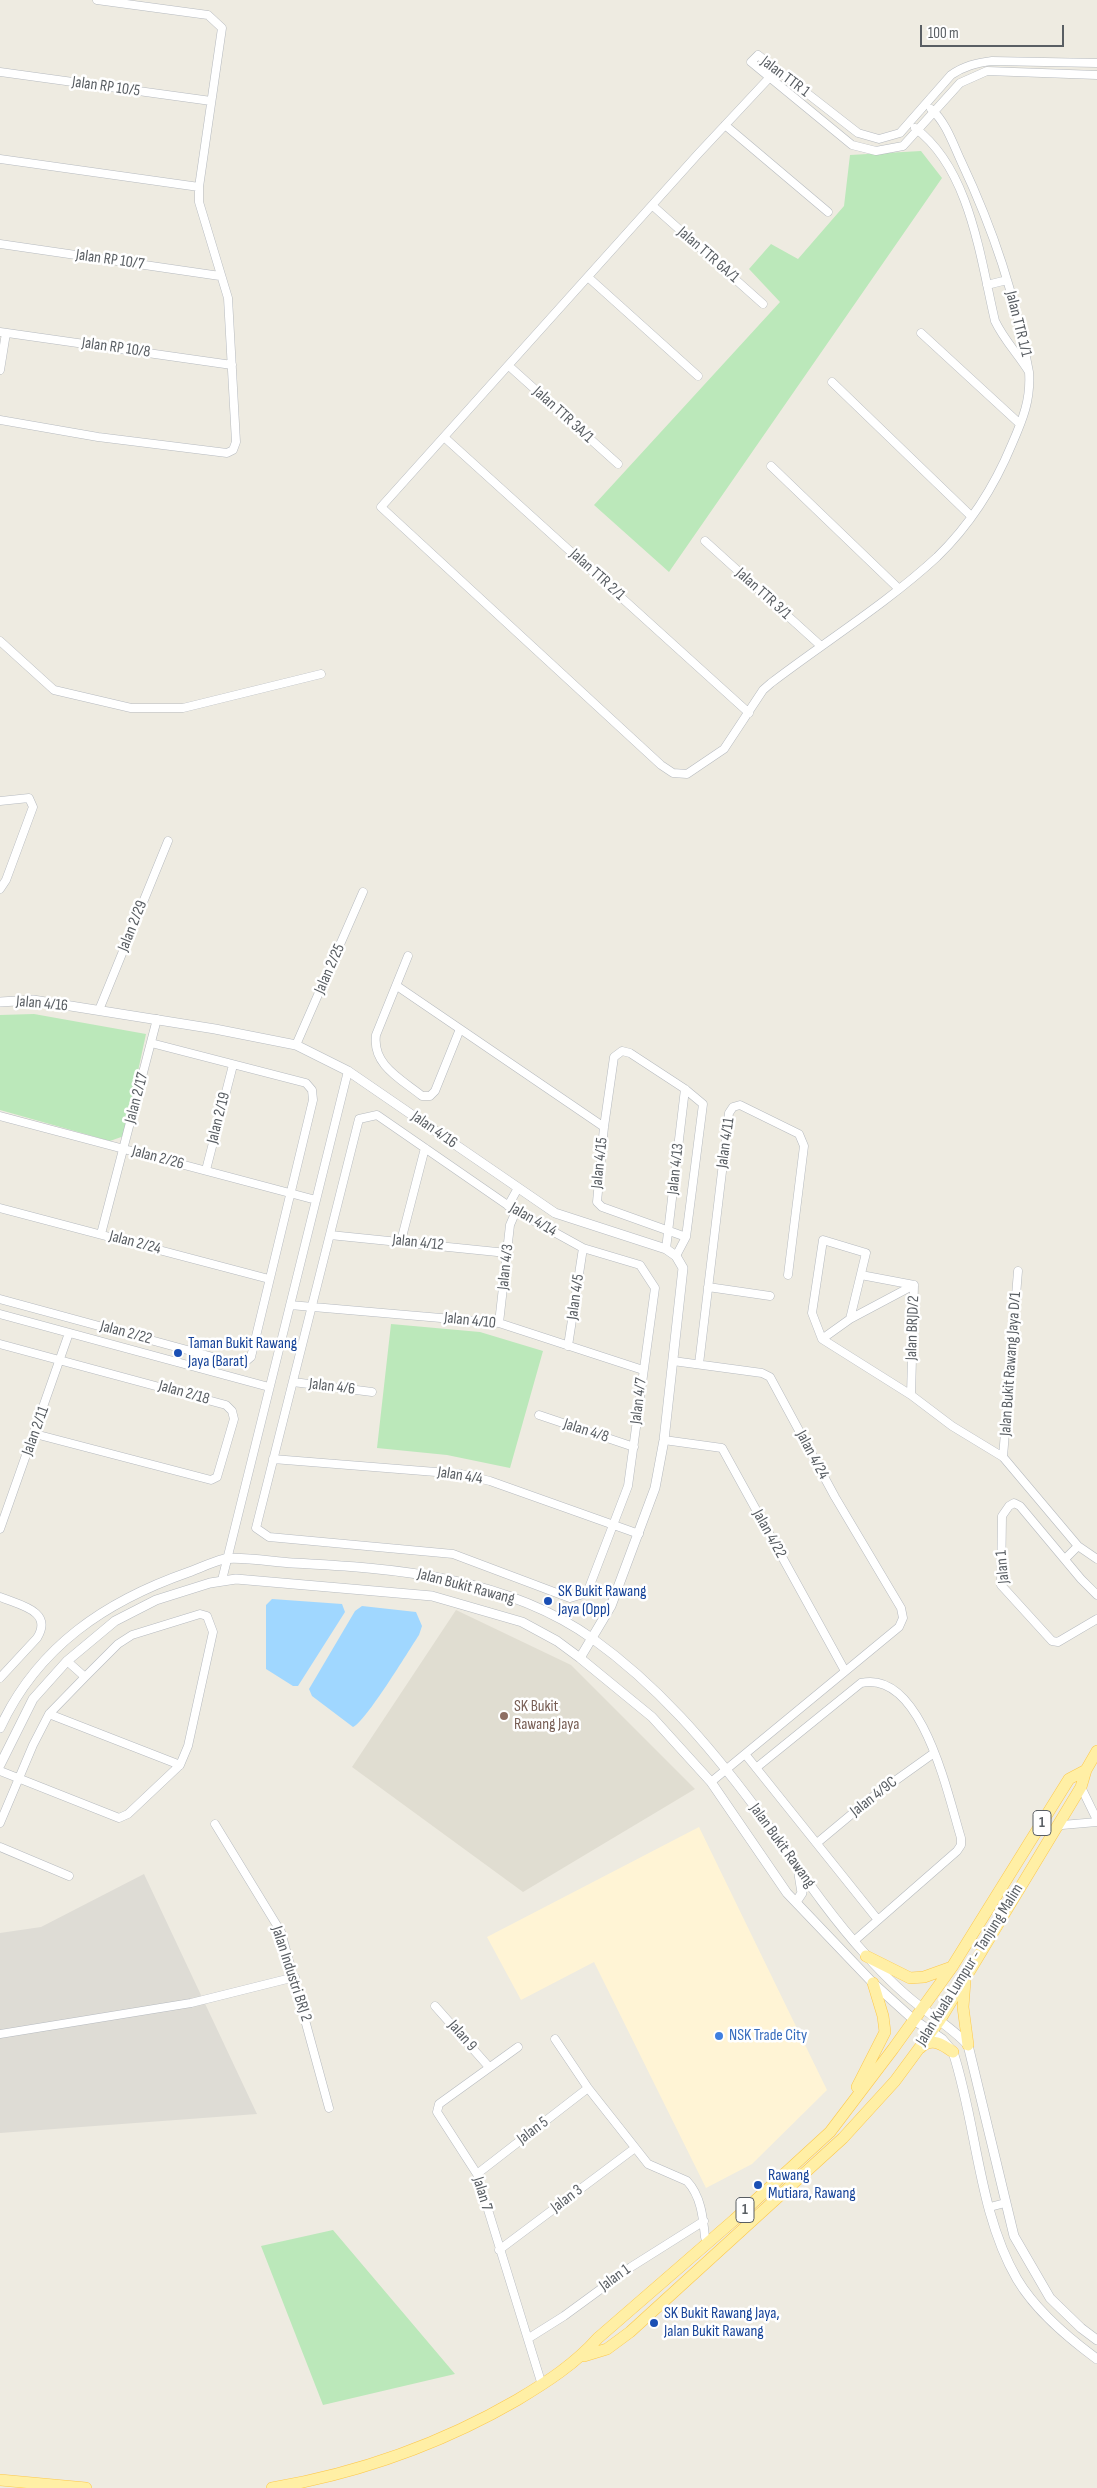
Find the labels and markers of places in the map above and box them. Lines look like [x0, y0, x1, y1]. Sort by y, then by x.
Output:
place label: Taman Bukit Rawang Jaya (Barat) [188, 1334, 297, 1372]
marker: Taman Bukit Rawang Jaya (Barat) [172, 1347, 184, 1359]
place label: SK Bukit Rawang Jaya (Opp) [558, 1582, 646, 1620]
marker: SK Bukit Rawang Jaya (Opp) [542, 1595, 554, 1607]
place label: SK Bukit Rawang Jaya [514, 1697, 579, 1735]
marker: SK Bukit Rawang Jaya [498, 1710, 510, 1722]
place label: NSK Trade City [729, 2026, 807, 2046]
marker: NSK Trade City [713, 2030, 725, 2042]
place label: Rawang Mutiara, Rawang [768, 2166, 856, 2204]
marker: Rawang Mutiara, Rawang [752, 2179, 764, 2191]
place label: SK Bukit Rawang Jaya, Jalan Bukit Rawang [664, 2304, 779, 2342]
marker: SK Bukit Rawang Jaya, Jalan Bukit Rawang [648, 2317, 660, 2329]

